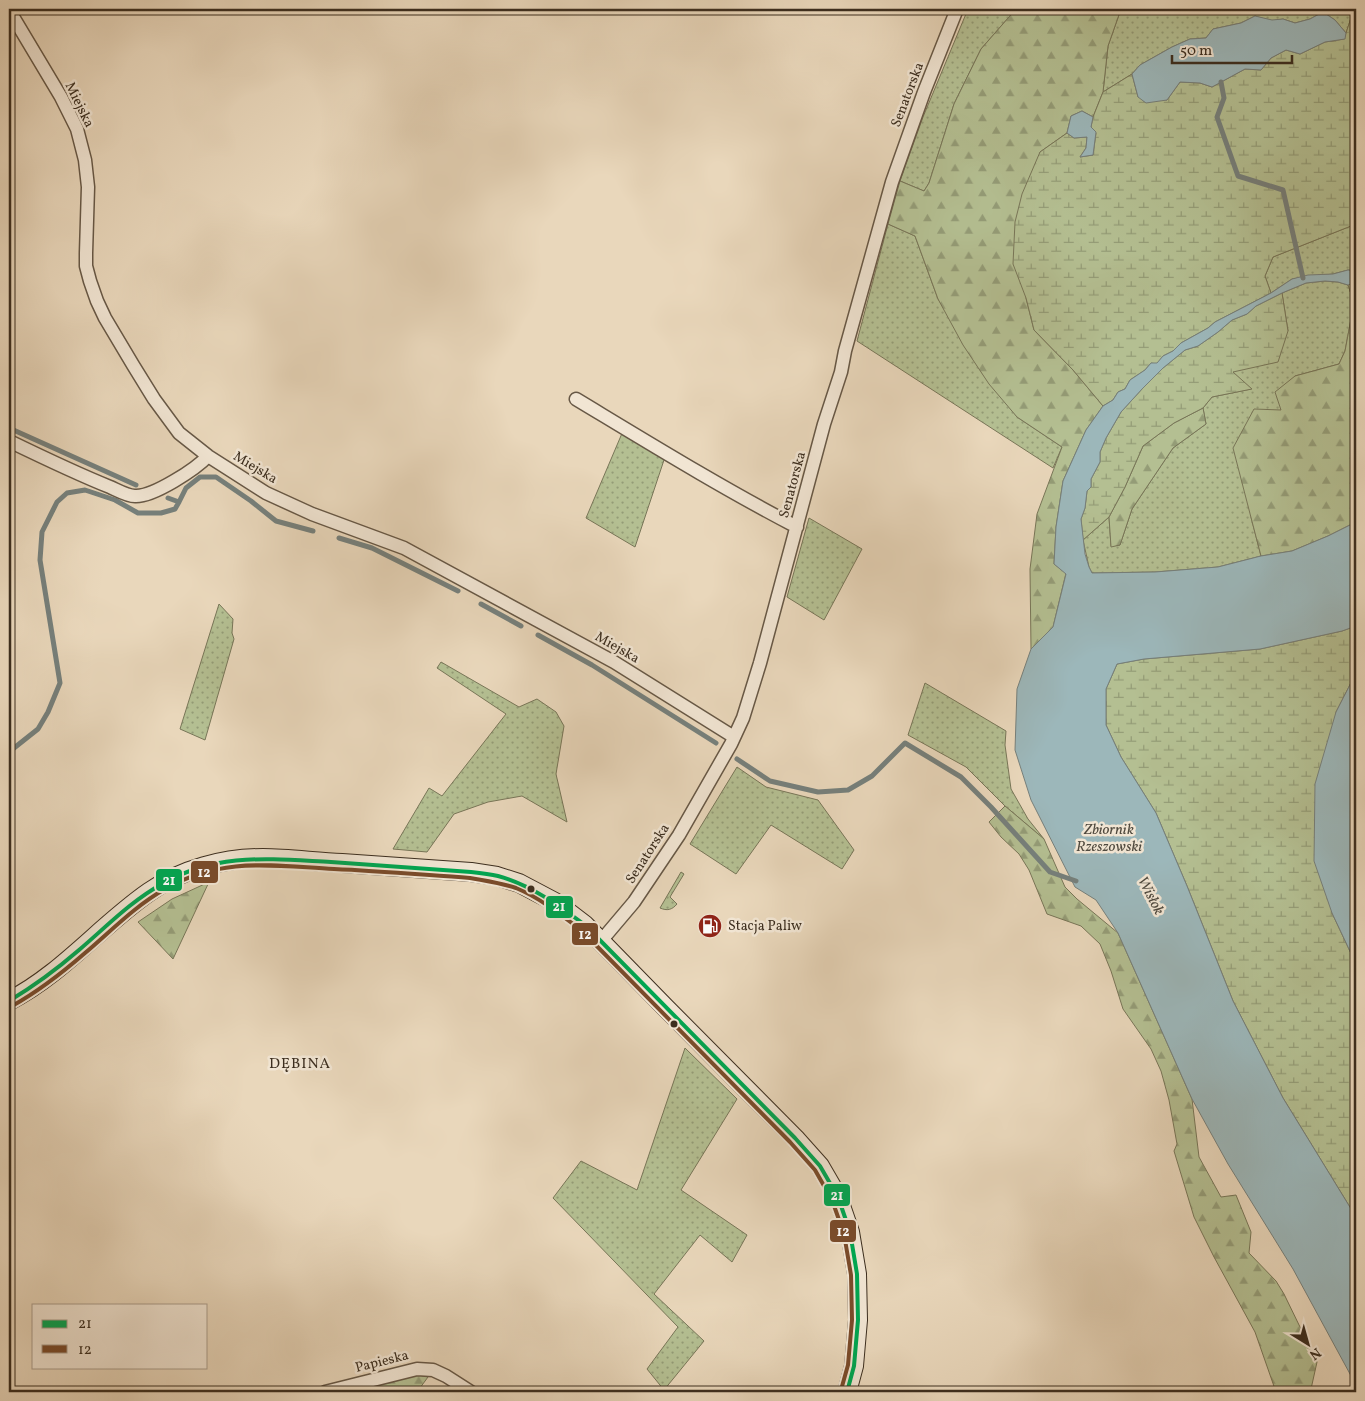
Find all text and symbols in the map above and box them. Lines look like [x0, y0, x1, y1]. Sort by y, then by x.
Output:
scale bar [1172, 32, 1292, 64]
text: 50 m [1180, 41, 1212, 62]
street label: Senatorska [887, 60, 929, 130]
street label: Miejska [60, 79, 98, 131]
street label: Miejska [229, 447, 281, 489]
street label: Senatorska [775, 450, 811, 520]
street label: Miejska [591, 628, 643, 668]
street label: Senatorska [621, 820, 675, 888]
water label: Zbiornik Rzeszowski [1076, 820, 1142, 858]
line badge: 12 [190, 860, 219, 884]
text: 12 [198, 864, 210, 883]
line badge: 21 [155, 868, 183, 892]
text: 21 [163, 872, 175, 891]
water label: Wisłok [1131, 873, 1169, 919]
unlabelled marker [526, 884, 536, 894]
line badge: 21 [545, 895, 574, 919]
text: 21 [553, 898, 565, 917]
fuel station icon: Stacja Paliw [697, 913, 723, 939]
place label: Stacja Paliw [728, 917, 802, 936]
line badge: 12 [571, 922, 599, 946]
text: 12 [579, 926, 591, 945]
unlabelled marker [669, 1019, 679, 1029]
district label: DĘBINA [269, 1054, 331, 1075]
line badge: 21 [823, 1183, 851, 1207]
text: 21 [831, 1187, 843, 1206]
line badge: 12 [829, 1219, 857, 1243]
text: 12 [837, 1223, 849, 1242]
legend [32, 1304, 208, 1368]
text: 21 [78, 1314, 92, 1335]
north arrow [1282, 1318, 1332, 1368]
text: 12 [78, 1340, 92, 1361]
text: N [1305, 1343, 1325, 1364]
street label: Papieska [353, 1346, 411, 1378]

